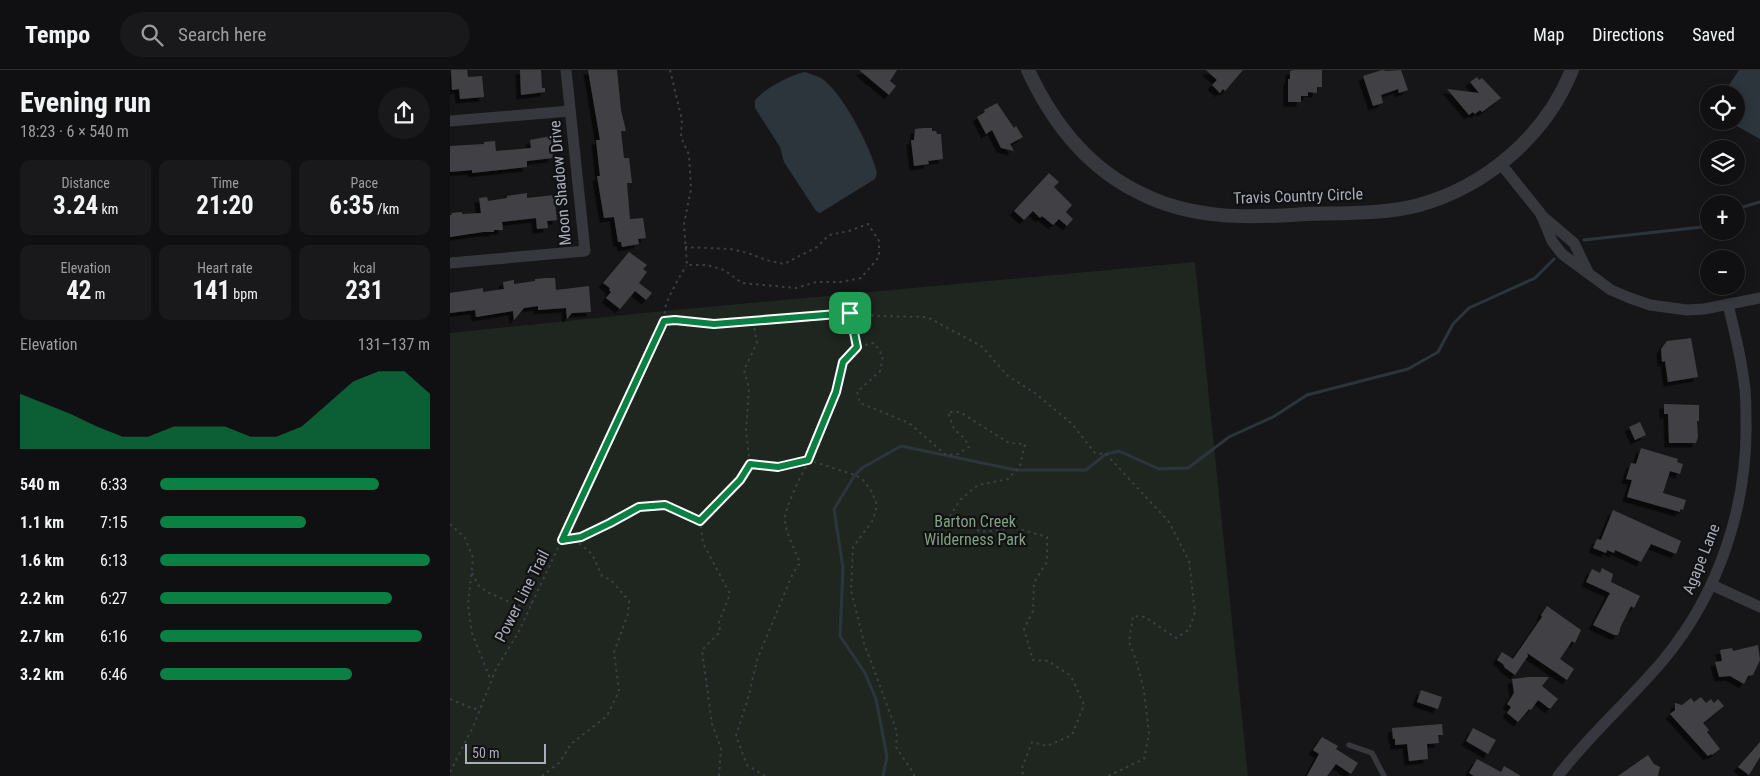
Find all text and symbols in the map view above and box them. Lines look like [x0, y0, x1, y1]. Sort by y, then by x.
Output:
search box [120, 12, 470, 57]
text: Tempo [25, 21, 90, 49]
icon: search [138, 21, 166, 49]
text: Search here [178, 23, 266, 46]
text: Map [1533, 24, 1564, 45]
text: Directions [1592, 24, 1664, 45]
text: Saved [1692, 24, 1735, 45]
map controls [1700, 85, 1745, 295]
button: locate [1700, 85, 1745, 130]
text: Evening run [20, 86, 151, 119]
button: share [378, 87, 430, 139]
street label: Moon Shadow Drive [545, 120, 575, 246]
text: 18:23 · 6 × 540 m [20, 122, 129, 141]
button: layers [1700, 140, 1745, 185]
text: Distance [62, 175, 110, 191]
text: Time [211, 175, 239, 191]
text: Pace [351, 175, 378, 191]
street label: Travis Country Circle [1233, 184, 1363, 208]
text: 3.24 [53, 191, 98, 220]
text: 21:20 [196, 191, 254, 220]
text: 6:35 [329, 191, 374, 220]
button: + [1700, 195, 1745, 240]
text: km [98, 201, 118, 217]
text: /km [374, 201, 399, 217]
button: − [1700, 250, 1745, 295]
text: Elevation [60, 260, 111, 276]
text: Heart rate [197, 260, 253, 276]
text: kcal [353, 260, 376, 276]
text: 42 [66, 276, 91, 305]
text: 141 [192, 276, 230, 305]
text: 231 [345, 276, 383, 305]
text: m [91, 286, 105, 302]
text: bpm [230, 286, 258, 302]
pin [829, 292, 871, 334]
icon: arrive [836, 299, 864, 327]
text: Elevation [20, 335, 78, 354]
text: 131–137 m [358, 335, 430, 354]
text: 540 m [20, 475, 60, 494]
text: 6:33 [100, 475, 127, 494]
park label: Barton Creek Wilderness Park [924, 512, 1027, 549]
text: 1.1 km [20, 513, 64, 532]
text: 7:15 [100, 513, 127, 532]
street label: Agape Lane [1678, 521, 1724, 597]
street label: Power Line Trail [491, 547, 553, 645]
text: 1.6 km [20, 551, 64, 570]
text: 6:13 [100, 551, 127, 570]
text: 2.2 km [20, 589, 64, 608]
text: 6:27 [100, 589, 127, 608]
text: 2.7 km [20, 627, 64, 646]
text: 6:16 [100, 627, 127, 646]
text: 3.2 km [20, 665, 64, 684]
text: 6:46 [100, 665, 127, 684]
scale bar [465, 741, 546, 764]
text: 50 m [472, 745, 500, 761]

